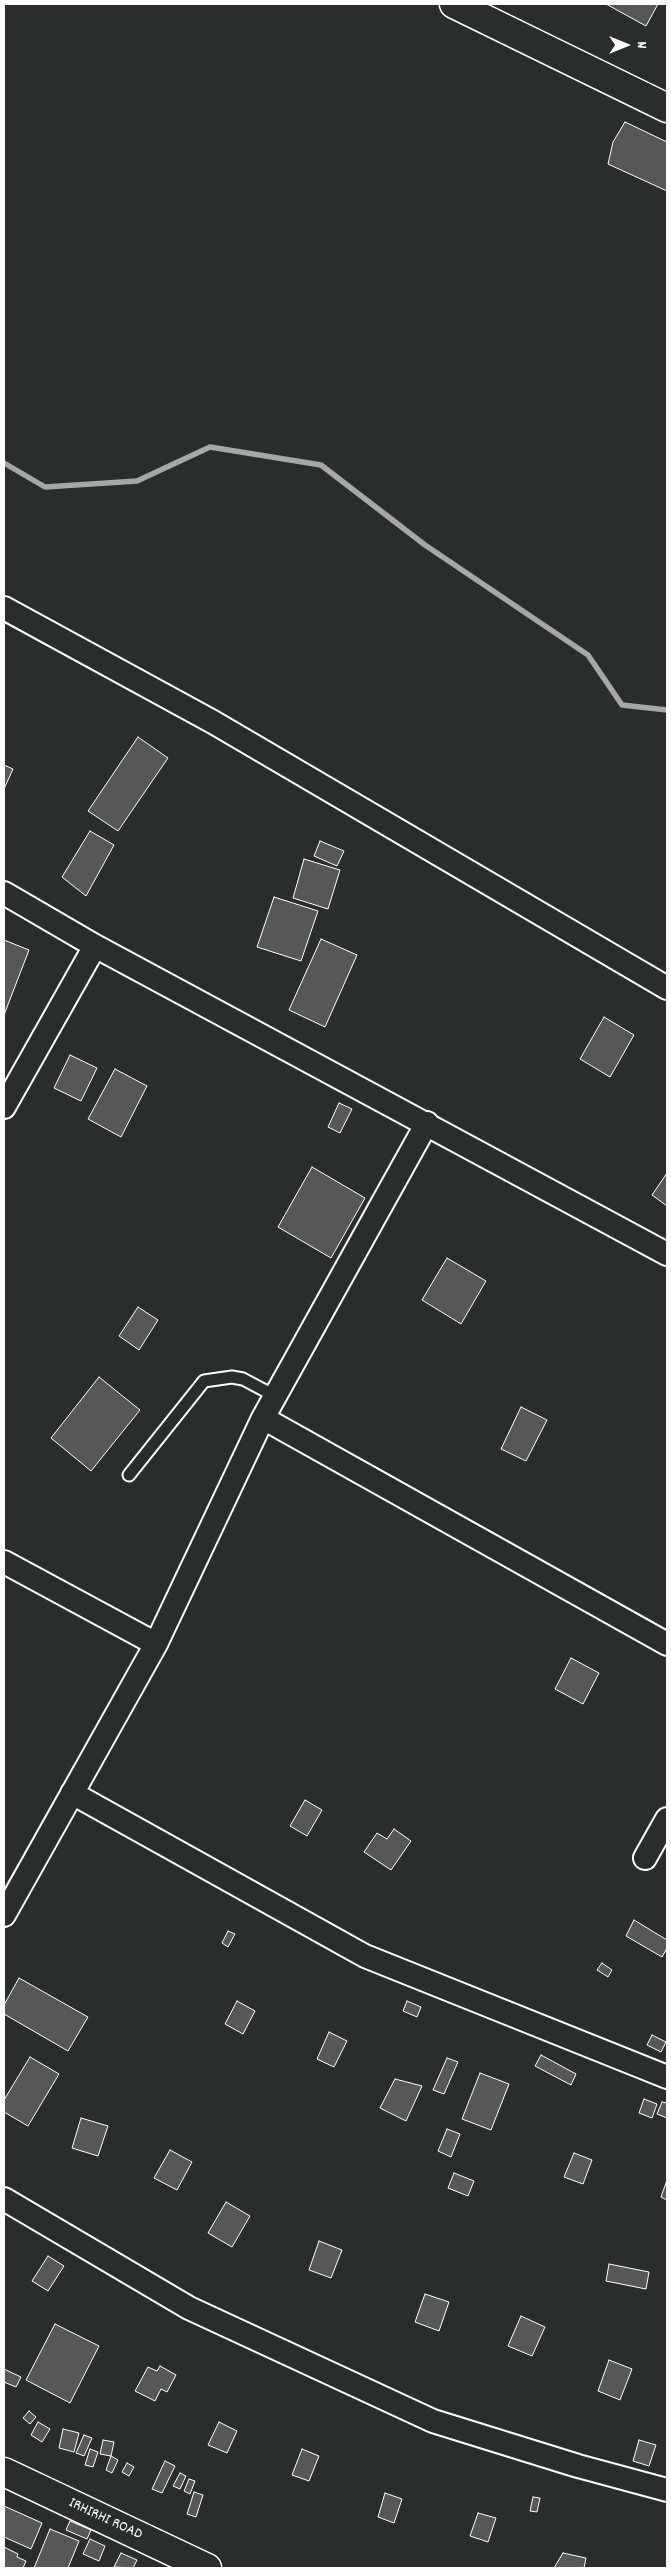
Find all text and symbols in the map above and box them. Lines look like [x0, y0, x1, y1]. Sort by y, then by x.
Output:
north arrow [601, 20, 651, 70]
text: N [631, 42, 651, 48]
street label: IRHIRHI ROAD [65, 2495, 145, 2545]

